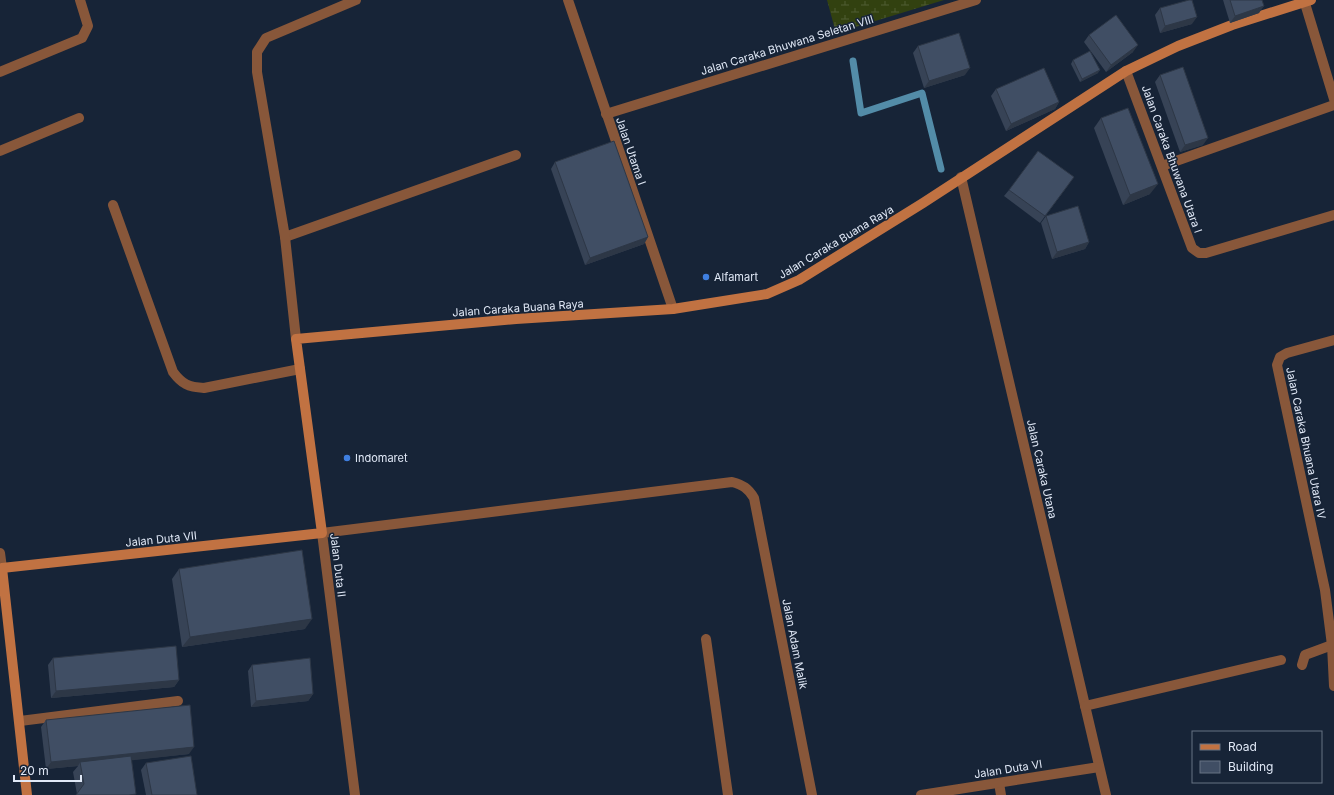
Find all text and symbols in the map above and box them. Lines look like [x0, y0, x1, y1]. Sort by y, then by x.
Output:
street label: Jalan Caraka Bhuwana Seletan VIII [699, 12, 875, 78]
street label: Jalan Caraka Bhuwana Utara I [1139, 83, 1205, 235]
street label: Jalan Utama I [613, 115, 649, 187]
street label: Jalan Caraka Buana Raya [776, 202, 896, 282]
place label: Alfamart [714, 270, 758, 284]
marker: Alfamart [701, 272, 711, 282]
street label: Jalan Caraka Buana Raya [452, 296, 584, 320]
street label: Jalan Caraka Bhuana Utara IV [1283, 366, 1329, 521]
street label: Jalan Caraka Utana [1024, 418, 1060, 520]
place label: Indomaret [355, 451, 408, 465]
marker: Indomaret [342, 453, 352, 463]
street label: Jalan Duta VII [125, 528, 197, 550]
street label: Jalan Duta II [327, 532, 349, 598]
street label: Jalan Adam Malik [779, 598, 811, 690]
legend [1192, 731, 1322, 783]
text: Road [1228, 739, 1257, 754]
scale bar [14, 757, 81, 783]
street label: Jalan Duta VI [973, 757, 1043, 781]
text: Building [1228, 759, 1273, 774]
text: 20 m [20, 763, 49, 778]

